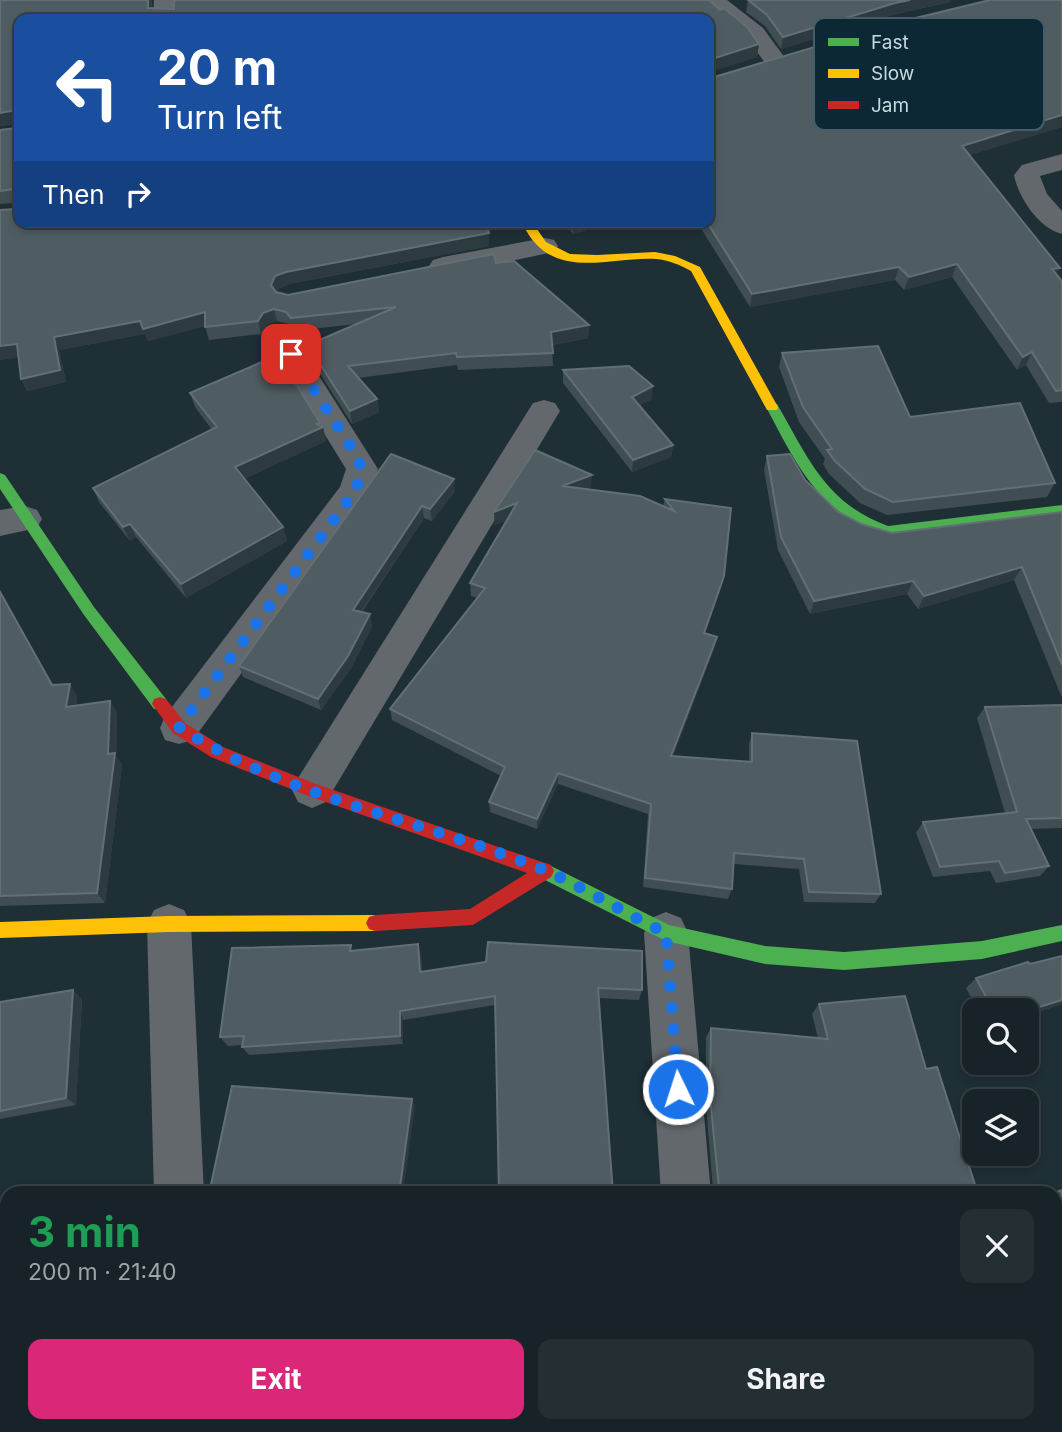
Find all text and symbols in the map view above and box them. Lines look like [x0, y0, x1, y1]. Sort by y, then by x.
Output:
legend [814, 18, 1044, 130]
text: Fast [871, 31, 909, 54]
text: 20 m [157, 38, 277, 97]
icon: left [42, 42, 133, 133]
text: Slow [871, 62, 914, 85]
text: Jam [871, 94, 909, 117]
text: Turn left [157, 98, 282, 137]
icon: right [119, 175, 157, 213]
text: Then [42, 179, 105, 210]
pin [261, 324, 321, 384]
icon: arrive [272, 335, 310, 373]
map controls [962, 998, 1039, 1166]
button: search [962, 998, 1039, 1075]
position arrow [641, 1052, 715, 1126]
button: layers [962, 1089, 1039, 1166]
text: 3 min [28, 1206, 141, 1257]
button: close [960, 1209, 1034, 1283]
text: 200 m · 21:40 [28, 1258, 177, 1286]
button: Exit [28, 1339, 524, 1419]
button: Share [538, 1339, 1034, 1419]

